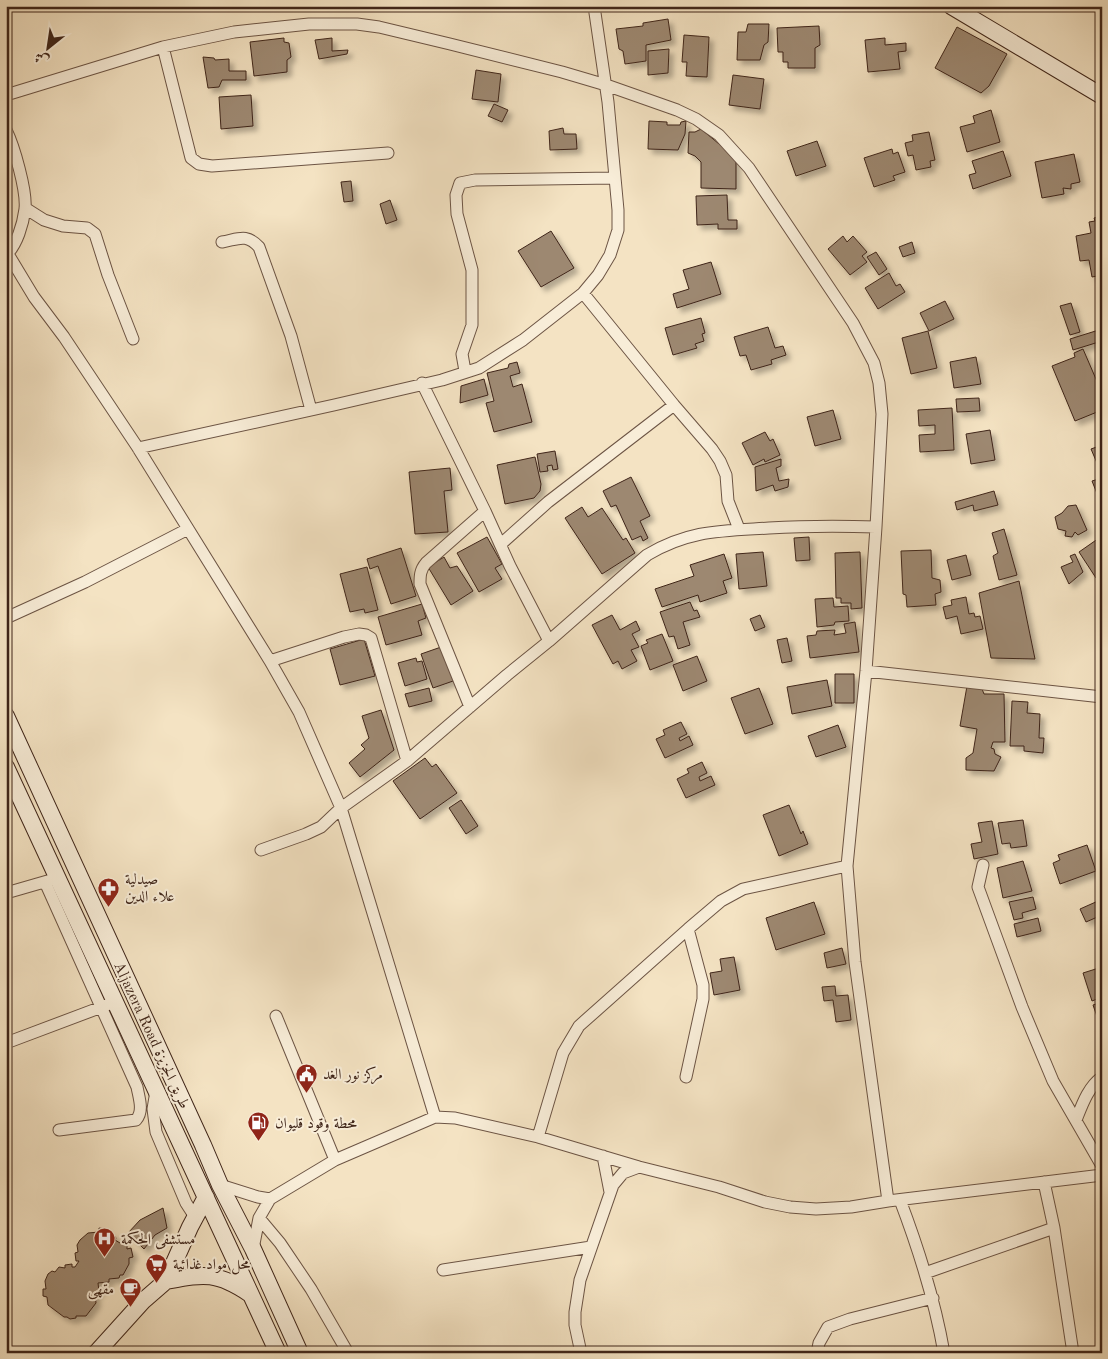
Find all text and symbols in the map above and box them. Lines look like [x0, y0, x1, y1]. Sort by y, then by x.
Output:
north arrow [22, 22, 72, 72]
text: ش [32, 49, 52, 68]
place label: صيدلية علاء الدين [125, 873, 175, 905]
pharmacy icon: صيدلية علاء الدين [97, 876, 121, 907]
street label: Aljazera Road طريق الجزيزة [109, 960, 191, 1112]
public building icon: مركز نور الغد [295, 1062, 319, 1093]
place label: مركز نور الغد [323, 1066, 383, 1085]
fuel station icon: محطة وقود قليوان [247, 1111, 271, 1142]
place label: محطة وقود قليوان [275, 1117, 357, 1132]
hospital icon: مستشفى الحكمة [93, 1227, 117, 1258]
place label: مستشفى الحكمة [121, 1231, 195, 1250]
supermarket icon: محل مواد غذائية [145, 1252, 169, 1283]
place label: محل مواد غذائية [173, 1258, 250, 1275]
cafe icon: مقهى [118, 1277, 142, 1308]
place label: مقهى [88, 1283, 114, 1300]

